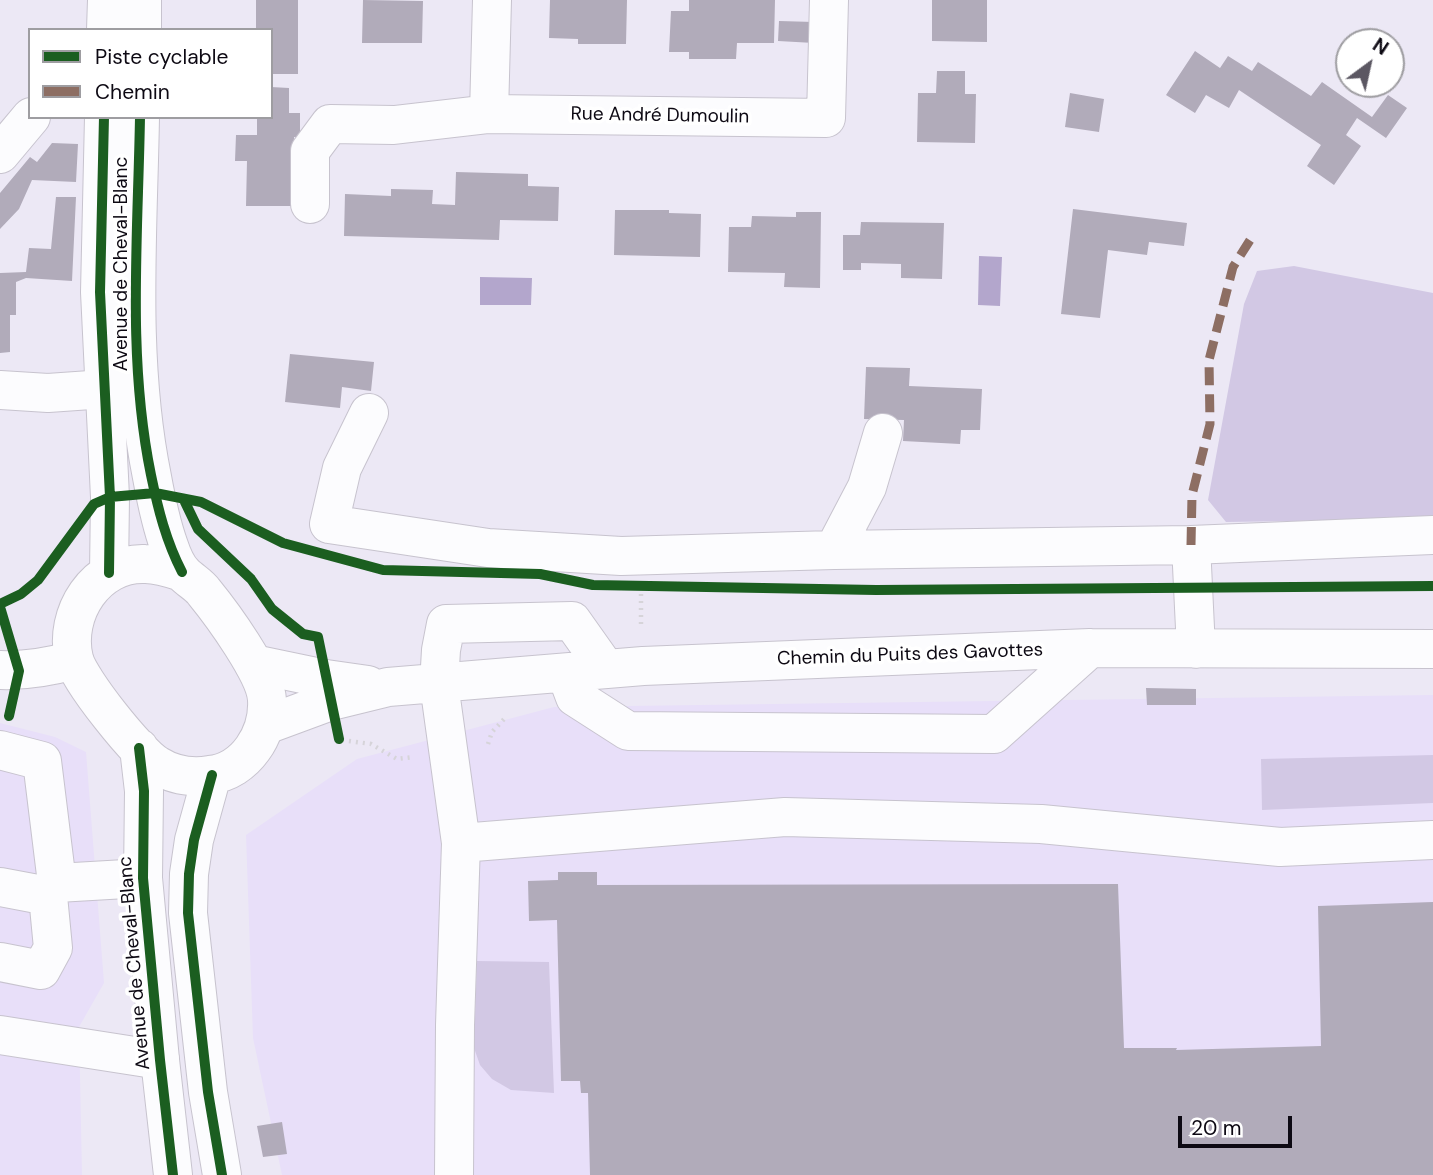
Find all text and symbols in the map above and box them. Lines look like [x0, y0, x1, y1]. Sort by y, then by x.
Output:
legend [28, 28, 273, 119]
north arrow [1335, 28, 1405, 98]
text: N [1368, 32, 1393, 61]
text: Piste cyclable [95, 43, 228, 71]
text: Chemin [95, 78, 170, 106]
street label: Rue André Dumoulin [570, 103, 750, 129]
street label: Avenue de Cheval-Blanc [111, 157, 133, 371]
street label: Chemin du Puits des Gavottes [777, 639, 1043, 671]
street label: Avenue de Cheval-Blanc [114, 855, 156, 1071]
scale bar [1181, 1102, 1295, 1146]
text: 20 m [1191, 1114, 1242, 1142]

